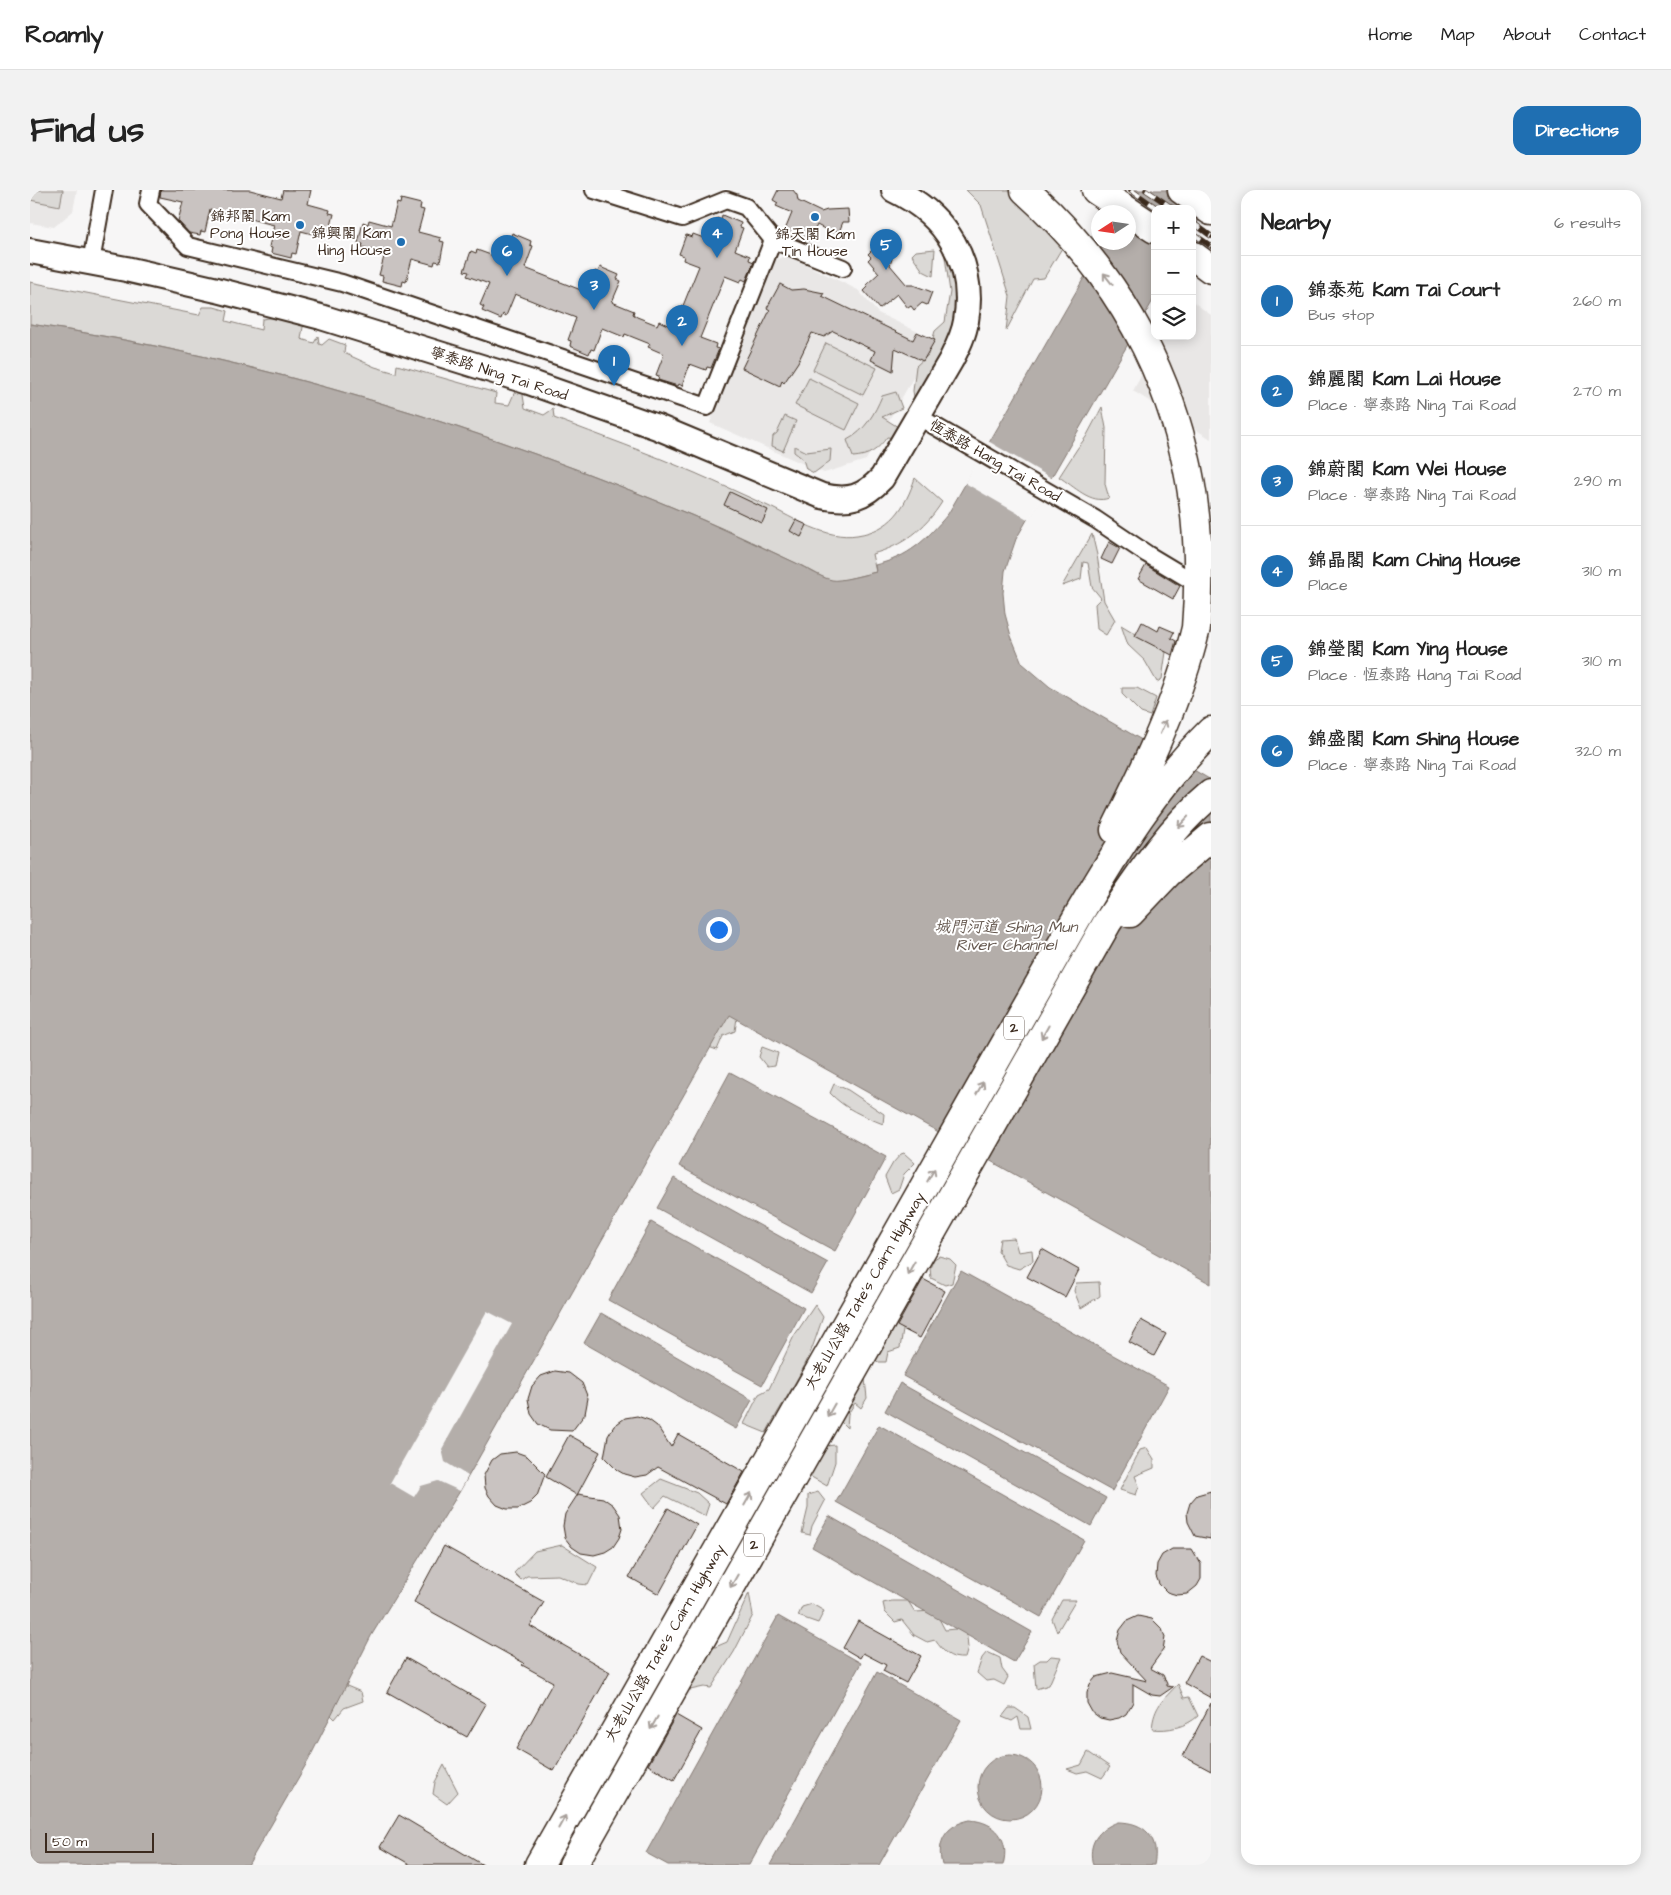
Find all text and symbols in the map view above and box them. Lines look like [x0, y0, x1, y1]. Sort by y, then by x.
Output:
text: Roamly [25, 18, 103, 52]
text: Home [1368, 22, 1413, 47]
text: Map [1441, 22, 1475, 47]
text: About [1503, 22, 1551, 47]
text: Contact [1579, 22, 1646, 47]
text: Find us [30, 106, 144, 155]
button: Directions [1513, 106, 1641, 155]
north arrow [1091, 205, 1136, 250]
map controls [1151, 205, 1196, 340]
button: + [1151, 205, 1196, 250]
place label: 錦邦閣 Kam Pong House [210, 206, 290, 245]
text: Nearby [1261, 208, 1331, 237]
marker: 錦天閣 Kam Tin House [809, 211, 821, 223]
text: 6 results [1554, 212, 1621, 234]
pin: 4 [701, 217, 733, 258]
marker: 錦邦閣 Kam Pong House [294, 219, 306, 231]
place label: 錦興閣 Kam Hing House [312, 223, 391, 262]
place label: 錦天閣 Kam Tin House [775, 224, 855, 262]
pin: 5 [870, 229, 902, 270]
pin: 6 [491, 235, 523, 276]
marker: 錦興閣 Kam Hing House [395, 236, 407, 248]
button: − [1151, 250, 1196, 295]
pin: 3 [578, 269, 610, 310]
one-way arrow [1103, 272, 1113, 286]
text: 錦泰苑 Kam Tai Court [1308, 277, 1500, 304]
text: 1 [1276, 290, 1278, 312]
text: 260 m [1573, 290, 1621, 312]
button: layers [1151, 295, 1196, 340]
text: Bus stop [1308, 304, 1374, 326]
pin: 2 [666, 305, 698, 346]
street label: 寧泰路 Ning Tai Road [427, 342, 571, 407]
pin: 1 [598, 345, 630, 386]
text: 錦麗閣 Kam Lai House [1308, 366, 1501, 393]
text: 2 [1272, 380, 1282, 402]
text: 270 m [1573, 380, 1621, 402]
text: Place · 寧泰路 Ning Tai Road [1308, 394, 1516, 416]
street label: 恆泰路 Hang Tai Road [925, 415, 1065, 508]
text: 錦蔚閣 Kam Wei House [1308, 456, 1506, 483]
text: 3 [1273, 470, 1281, 492]
text: 290 m [1574, 470, 1621, 492]
text: Place · 寧泰路 Ning Tai Road [1308, 484, 1516, 506]
text: 錦晶閣 Kam Ching House [1308, 547, 1520, 574]
text: 4 [1272, 560, 1282, 582]
text: 310 m [1582, 560, 1621, 582]
text: Place [1308, 574, 1348, 596]
text: 錦瑩閣 Kam Ying House [1308, 636, 1508, 663]
text: 5 [1271, 650, 1283, 672]
text: 310 m [1582, 650, 1621, 672]
text: Place · 恆泰路 Hang Tai Road [1308, 664, 1521, 686]
one-way arrow [1158, 720, 1168, 735]
text: 錦盛閣 Kam Shing House [1308, 726, 1519, 753]
text: 6 [1272, 740, 1282, 762]
text: 320 m [1575, 740, 1621, 762]
text: Place · 寧泰路 Ning Tai Road [1308, 754, 1516, 776]
one-way arrow [1177, 815, 1189, 828]
water label: 城門河道 Shing Mun River Channel [934, 916, 1080, 956]
your location [706, 917, 732, 943]
road number: 2 [1004, 1016, 1024, 1040]
one-way arrow [1039, 1025, 1049, 1039]
one-way arrow [975, 1081, 985, 1096]
one-way arrow [926, 1167, 936, 1182]
street label: 大老山公路 Tate's Cairn Highway [800, 1188, 931, 1394]
one-way arrow [906, 1260, 916, 1275]
one-way arrow [826, 1402, 836, 1416]
one-way arrow [743, 1492, 753, 1507]
road number: 2 [744, 1534, 764, 1556]
street label: 大老山公路 Tate's Cairn Highway [600, 1540, 731, 1746]
one-way arrow [729, 1574, 739, 1589]
one-way arrow [649, 1715, 659, 1730]
one-way arrow [558, 1816, 568, 1830]
scale bar [45, 1830, 154, 1853]
text: 50 m [52, 1832, 87, 1852]

